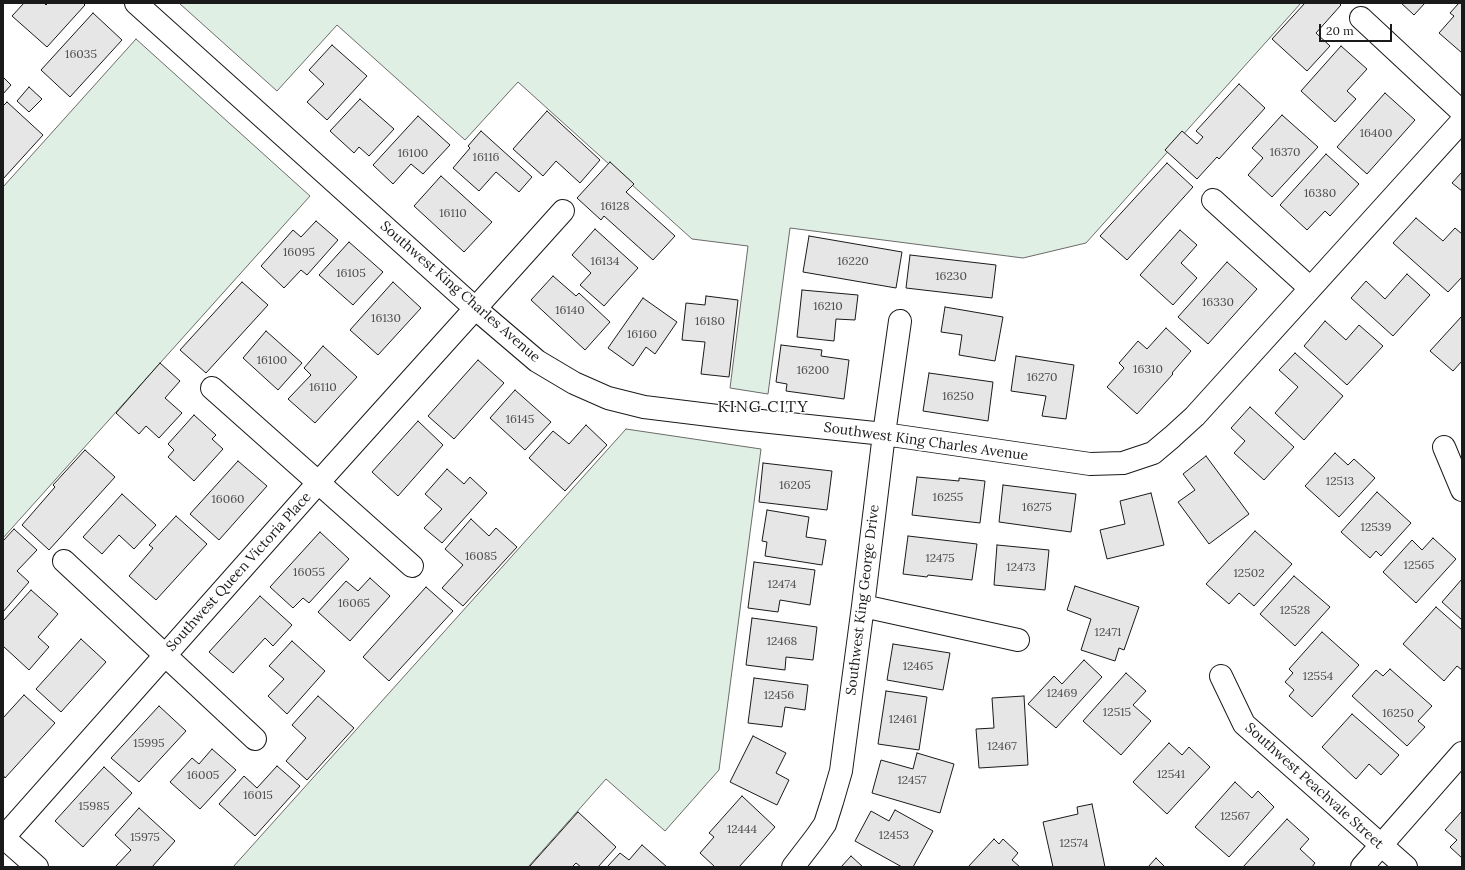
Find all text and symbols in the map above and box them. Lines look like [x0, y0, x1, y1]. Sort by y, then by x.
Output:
scale bar [1321, 16, 1394, 42]
text: 20 m [1326, 23, 1354, 38]
house number: 16035 [65, 48, 97, 62]
house number: 16400 [1360, 127, 1392, 141]
house number: 16370 [1270, 146, 1300, 160]
house number: 16100 [398, 147, 428, 161]
house number: 16116 [473, 151, 499, 165]
house number: 16380 [1304, 187, 1336, 201]
house number: 16128 [601, 200, 629, 214]
house number: 16110 [439, 207, 467, 221]
street label: Southwest King Charles Avenue [377, 218, 543, 366]
house number: 16095 [283, 246, 315, 260]
house number: 16134 [591, 255, 619, 269]
house number: 16220 [837, 255, 869, 269]
house number: 16105 [336, 267, 366, 281]
house number: 16230 [935, 270, 967, 284]
house number: 16330 [1202, 296, 1234, 310]
house number: 16210 [813, 300, 843, 314]
house number: 16140 [555, 304, 585, 318]
house number: 16130 [371, 312, 401, 326]
house number: 16180 [695, 315, 725, 329]
house number: 16160 [627, 328, 657, 342]
house number: 16100 [257, 354, 287, 368]
house number: 16310 [1133, 363, 1163, 377]
house number: 16200 [797, 364, 829, 378]
house number: 16270 [1027, 371, 1057, 385]
house number: 16110 [309, 381, 337, 395]
house number: 16250 [942, 390, 974, 404]
district label: KING CITY [717, 397, 809, 417]
house number: 16145 [506, 413, 534, 427]
street label: Southwest King Charles Avenue [823, 419, 1029, 465]
house number: 12513 [1326, 475, 1354, 489]
house number: 16205 [779, 479, 811, 493]
street label: Southwest Queen Victoria Place [163, 489, 315, 655]
house number: 16255 [933, 491, 963, 505]
house number: 16060 [211, 493, 245, 507]
house number: 16275 [1022, 501, 1052, 515]
street label: Southwest King George Drive [843, 504, 883, 696]
house number: 12539 [1361, 521, 1391, 535]
house number: 16085 [465, 550, 497, 564]
house number: 12475 [925, 552, 955, 566]
house number: 12565 [1404, 559, 1434, 573]
house number: 12473 [1006, 561, 1036, 575]
house number: 16055 [293, 566, 325, 580]
house number: 12502 [1233, 567, 1265, 581]
house number: 12474 [768, 578, 796, 592]
house number: 16065 [338, 597, 370, 611]
house number: 12528 [1280, 604, 1310, 618]
house number: 12471 [1095, 626, 1121, 640]
house number: 12468 [767, 635, 797, 649]
house number: 12465 [903, 660, 933, 674]
house number: 12554 [1303, 670, 1333, 684]
house number: 12469 [1047, 687, 1077, 701]
house number: 12456 [764, 689, 794, 703]
house number: 12515 [1103, 706, 1131, 720]
house number: 16250 [1382, 707, 1414, 721]
house number: 12461 [889, 713, 917, 727]
street label: Southwest Peachvale Street [1241, 719, 1387, 853]
house number: 15995 [133, 737, 165, 751]
house number: 12467 [987, 740, 1017, 754]
house number: 12541 [1157, 768, 1185, 782]
house number: 16005 [187, 769, 219, 783]
house number: 12457 [897, 774, 927, 788]
house number: 16015 [243, 789, 273, 803]
house number: 15985 [78, 800, 110, 814]
house number: 12567 [1220, 810, 1250, 824]
house number: 12444 [727, 823, 757, 837]
house number: 12453 [879, 829, 909, 843]
house number: 15975 [130, 831, 160, 845]
house number: 12574 [1059, 837, 1089, 851]

